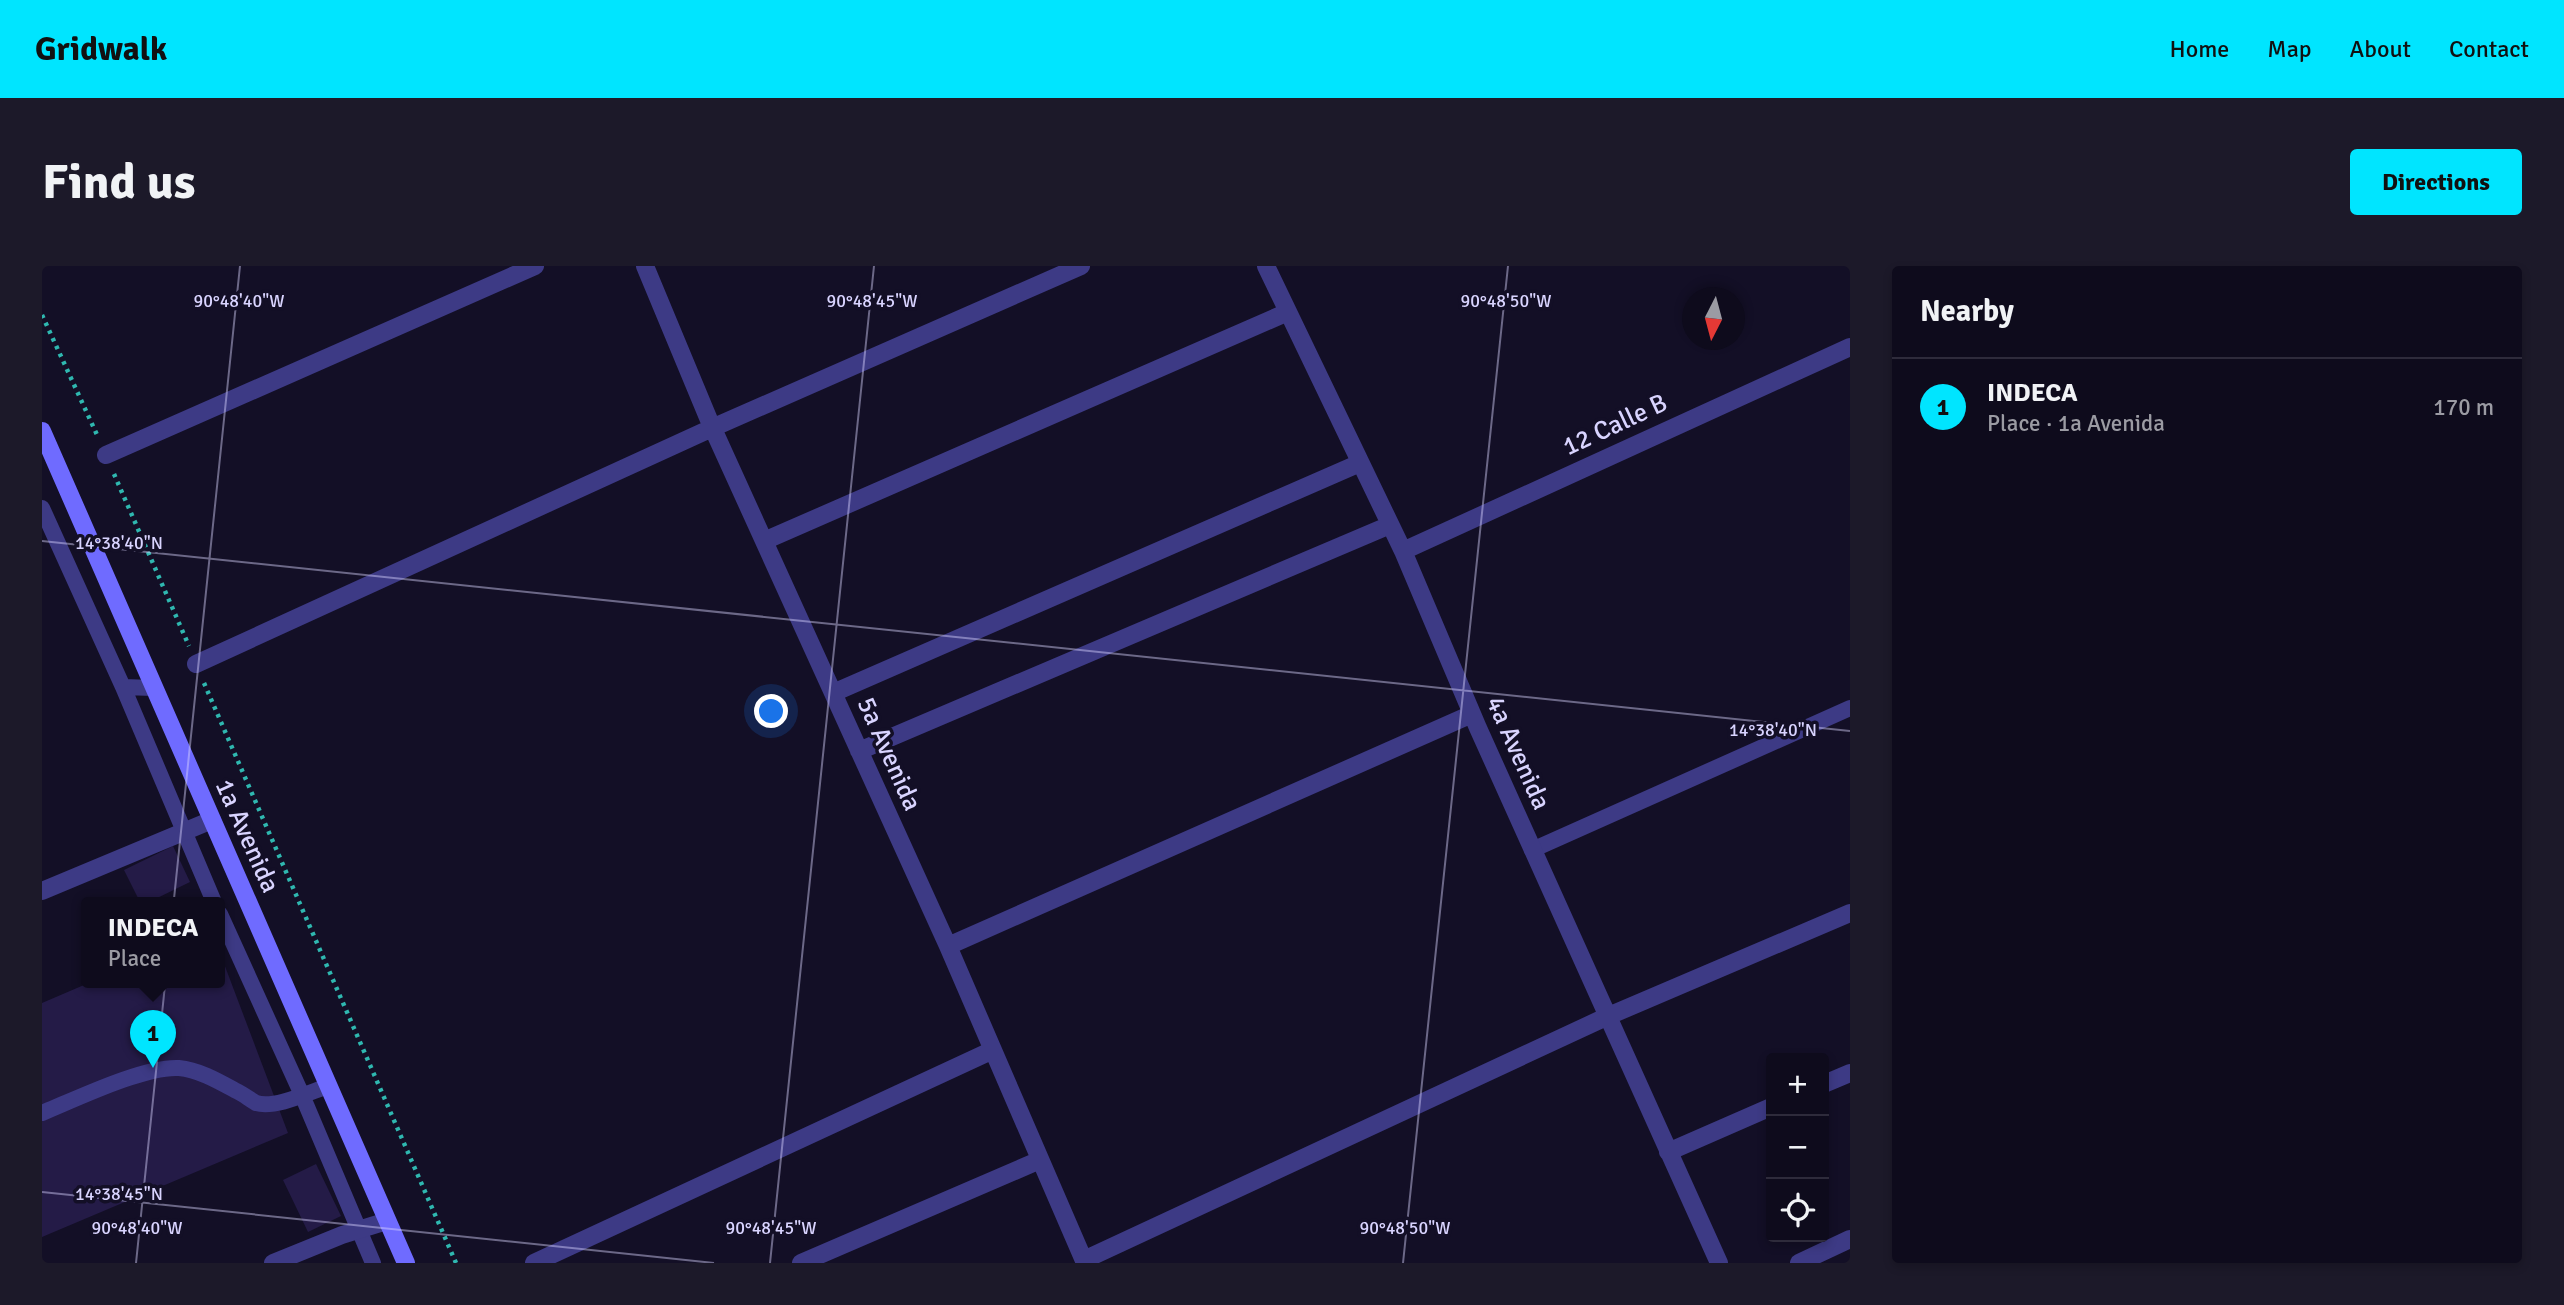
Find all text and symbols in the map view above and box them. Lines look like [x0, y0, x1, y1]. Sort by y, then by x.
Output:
text: Gridwalk [35, 29, 167, 70]
text: Home [2169, 34, 2229, 64]
text: Map [2267, 34, 2312, 64]
text: About [2350, 34, 2411, 64]
text: Contact [2449, 34, 2529, 64]
button: Directions [2350, 149, 2522, 215]
text: Find us [42, 152, 195, 212]
north arrow [1682, 287, 1745, 350]
text: 90°48'40"W [194, 290, 284, 312]
text: 90°48'45"W [827, 290, 917, 312]
text: 90°48'50"W [1461, 290, 1551, 312]
text: Nearby [1920, 293, 2014, 330]
text: INDECA [1987, 377, 2078, 409]
street label: 12 Calle B [1558, 387, 1672, 463]
text: 1 [1937, 393, 1949, 422]
text: 170 m [2433, 393, 2494, 422]
text: Place · 1a Avenida [1987, 409, 2165, 438]
text: 14°38'40"N [75, 532, 163, 554]
street label: 4a Avenida [1479, 691, 1557, 815]
street label: 5a Avenida [850, 692, 928, 816]
your location [754, 694, 788, 728]
text: 14°38'40"N [1729, 719, 1817, 741]
street label: 1a Avenida [208, 774, 286, 898]
popup [81, 897, 225, 988]
text: INDECA [108, 912, 198, 944]
text: Place [108, 944, 161, 973]
pin: 1 [130, 1010, 176, 1068]
map controls [1766, 1053, 1829, 1242]
button: + [1766, 1053, 1829, 1116]
button: − [1766, 1116, 1829, 1179]
button: locate [1766, 1179, 1829, 1242]
text: 14°38'45"N [75, 1183, 163, 1205]
text: 90°48'40"W [92, 1217, 182, 1239]
text: 90°48'45"W [726, 1217, 816, 1239]
text: 90°48'50"W [1360, 1217, 1450, 1239]

